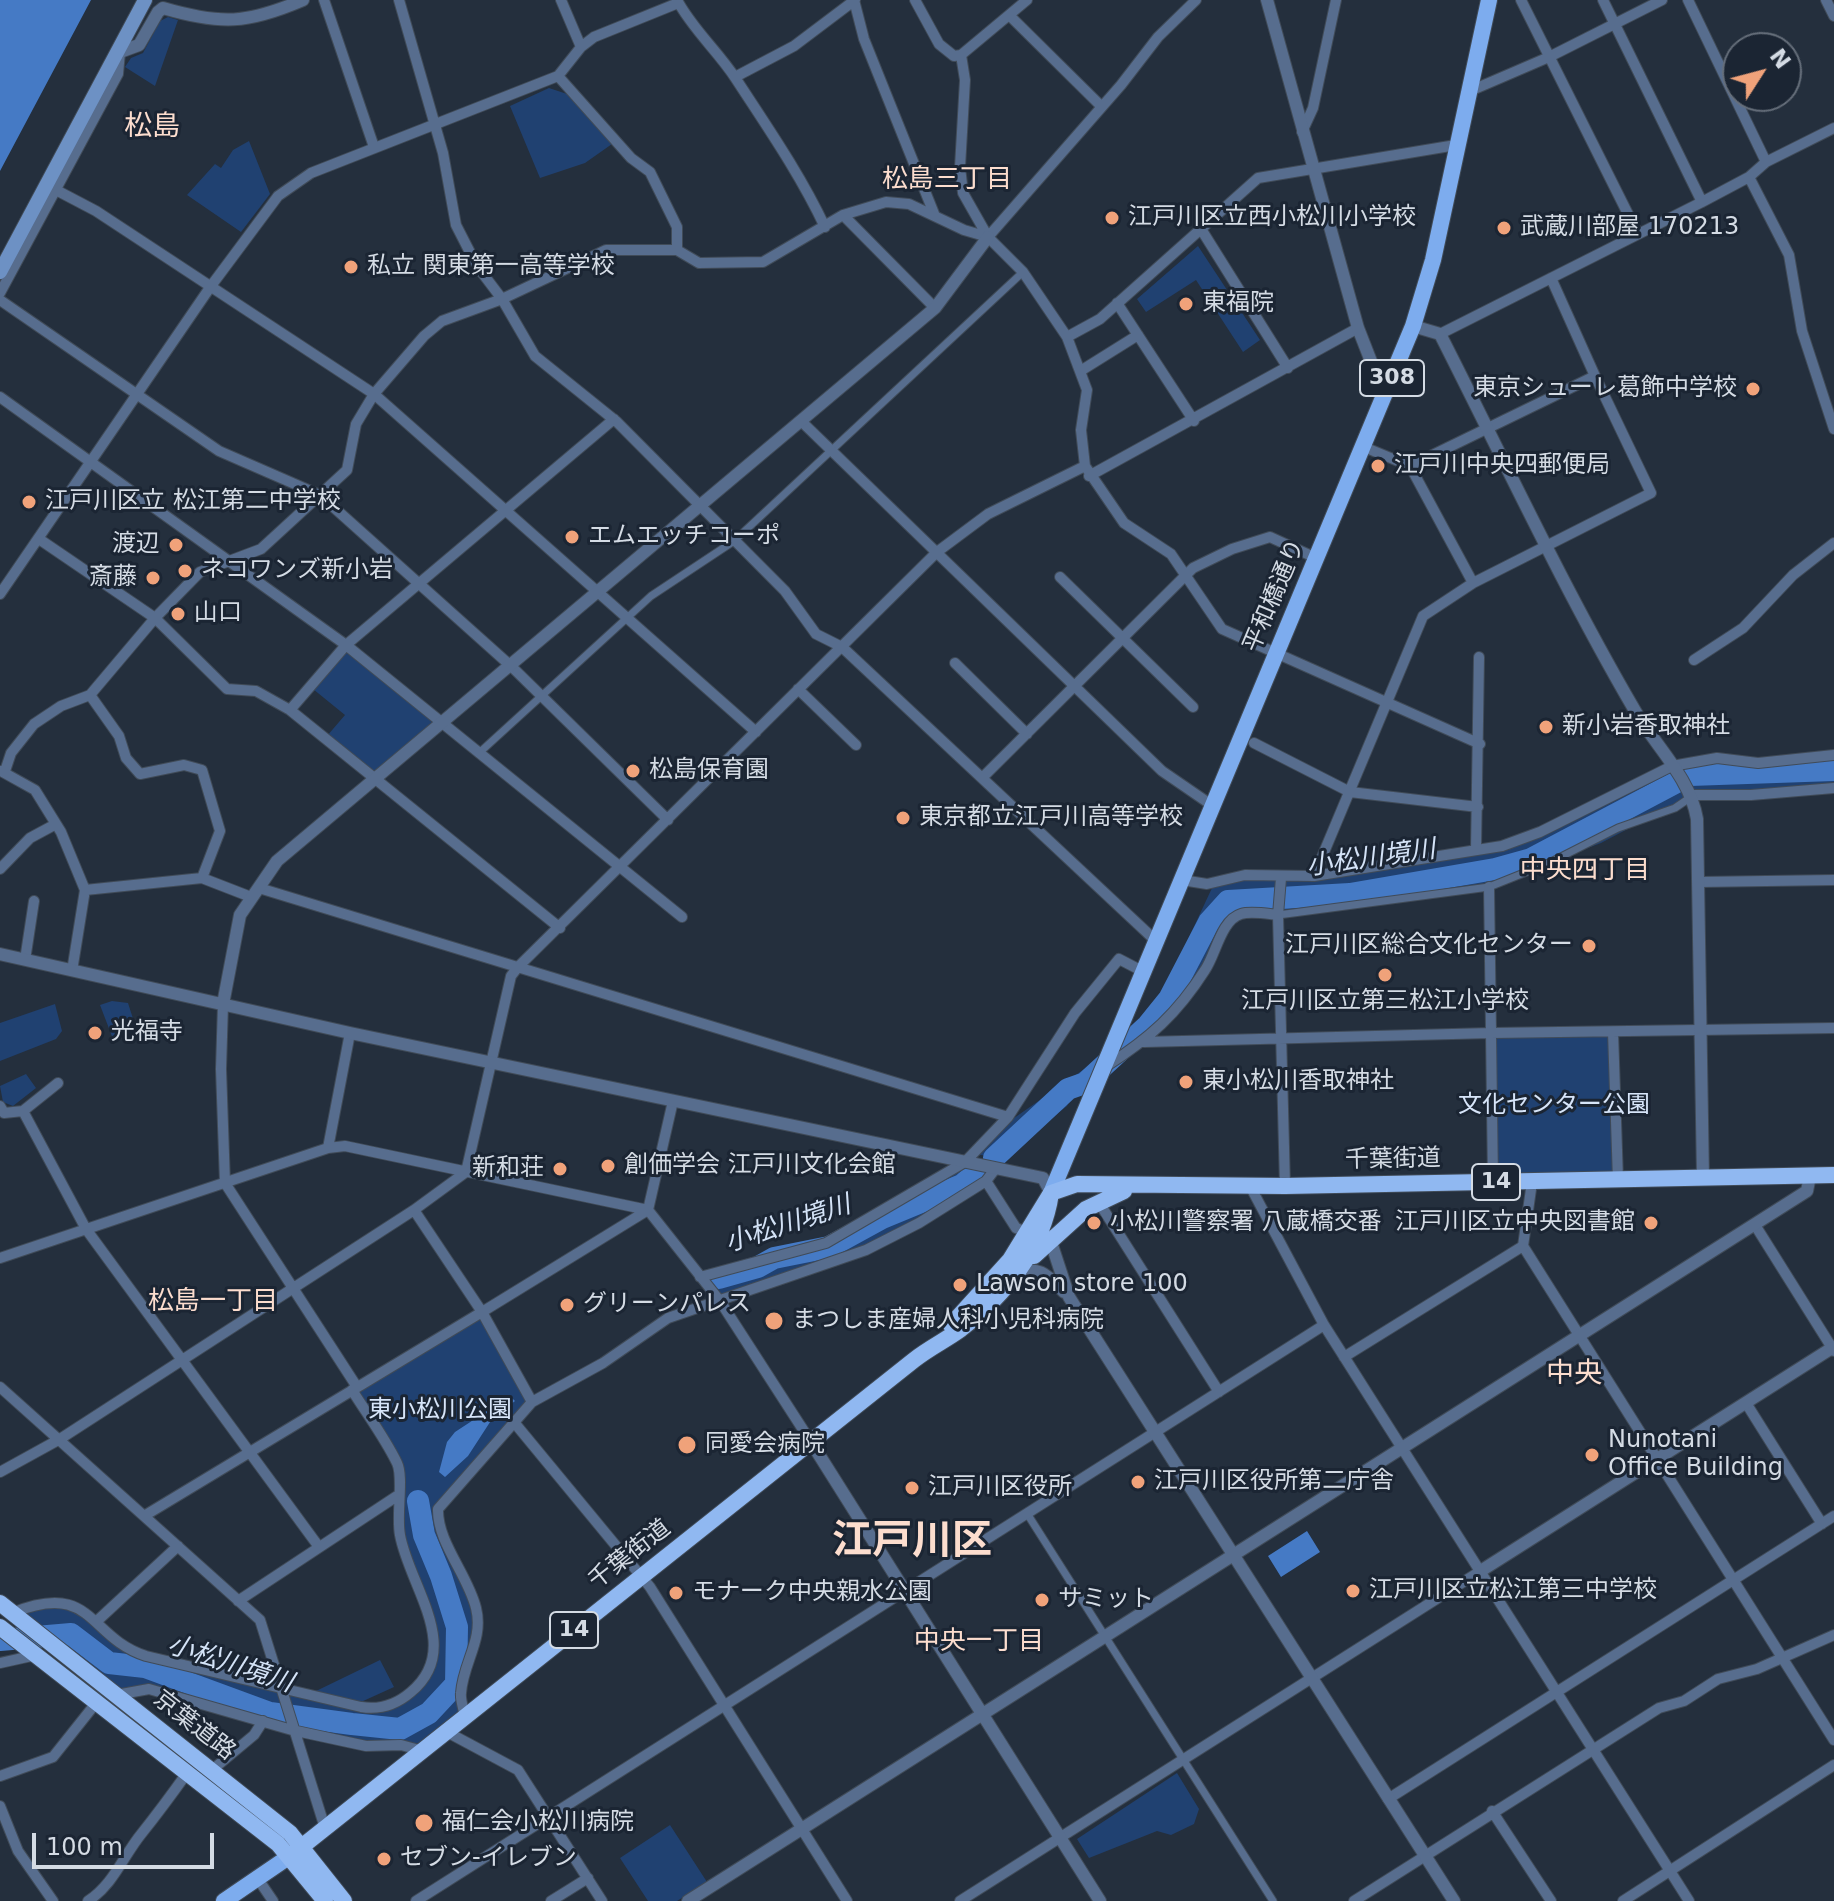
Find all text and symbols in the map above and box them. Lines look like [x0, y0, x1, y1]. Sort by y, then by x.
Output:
north arrow [1722, 32, 1802, 112]
text: N [1765, 44, 1796, 74]
district label: 松島 [124, 111, 180, 145]
district label: 松島三丁目 [882, 164, 1012, 196]
place label: 江戸川区立西小松川小学校 [1128, 204, 1416, 232]
marker: 江戸川区立西小松川小学校 [1103, 209, 1121, 227]
place label: 武蔵川部屋 170213 [1520, 214, 1739, 242]
marker: 武蔵川部屋 170213 [1495, 219, 1513, 237]
place label: 私立 関東第一高等学校 [367, 253, 615, 281]
marker: 私立 関東第一高等学校 [342, 258, 360, 276]
place label: 東福院 [1202, 290, 1274, 318]
marker: 東福院 [1177, 295, 1195, 313]
road number: 308 [1360, 360, 1424, 396]
place label: 東京シューレ葛飾中学校 [1473, 375, 1737, 403]
marker: 東京シューレ葛飾中学校 [1744, 380, 1762, 398]
place label: 江戸川中央四郵便局 [1394, 452, 1610, 480]
marker: 江戸川中央四郵便局 [1369, 457, 1387, 475]
place label: 江戸川区立 松江第二中学校 [45, 488, 341, 516]
marker: 江戸川区立 松江第二中学校 [20, 493, 38, 511]
place label: エムエッチコーポ [588, 523, 780, 551]
marker: エムエッチコーポ [563, 528, 581, 546]
place label: 渡辺 [112, 531, 160, 559]
street label: 平和橋通り [1238, 535, 1312, 657]
marker: 渡辺 [167, 536, 185, 554]
place label: ネコワンズ新小岩 [201, 557, 393, 585]
marker: ネコワンズ新小岩 [176, 562, 194, 580]
place label: 斎藤 [89, 564, 137, 592]
marker: 斎藤 [144, 569, 162, 587]
place label: 山口 [194, 600, 242, 628]
marker: 山口 [169, 605, 187, 623]
place label: 新小岩香取神社 [1562, 713, 1730, 741]
marker: 新小岩香取神社 [1537, 718, 1555, 736]
place label: 松島保育園 [649, 757, 769, 785]
marker: 松島保育園 [624, 762, 642, 780]
place label: 東京都立江戸川高等学校 [919, 804, 1183, 832]
marker: 東京都立江戸川高等学校 [894, 809, 912, 827]
water label: 小松川境川 [1304, 835, 1438, 883]
district label: 中央四丁目 [1520, 855, 1650, 887]
place label: 江戸川区総合文化センター [1285, 932, 1573, 960]
marker: 江戸川区総合文化センター [1580, 937, 1598, 955]
marker: 江戸川区立第三松江小学校 [1376, 966, 1394, 984]
place label: 江戸川区立第三松江小学校 [1241, 988, 1529, 1016]
place label: 光福寺 [111, 1019, 183, 1047]
marker: 光福寺 [86, 1024, 104, 1042]
place label: 東小松川香取神社 [1202, 1068, 1394, 1096]
marker: 東小松川香取神社 [1177, 1073, 1195, 1091]
park label: 文化センター公園 [1458, 1092, 1650, 1120]
street label: 千葉街道 [1345, 1145, 1441, 1175]
place label: 創価学会 江戸川文化会館 [624, 1152, 896, 1180]
place label: 新和荘 [472, 1155, 544, 1183]
marker: 創価学会 江戸川文化会館 [599, 1157, 617, 1175]
marker: 新和荘 [551, 1160, 569, 1178]
road number: 14 [1472, 1164, 1520, 1200]
water label: 小松川境川 [721, 1190, 855, 1260]
place label: 小松川警察署 八蔵橋交番 [1110, 1209, 1382, 1237]
place label: 江戸川区立中央図書館 [1395, 1209, 1635, 1237]
marker: 小松川警察署 八蔵橋交番 [1085, 1214, 1103, 1232]
marker: 江戸川区立中央図書館 [1642, 1214, 1660, 1232]
place label: Lawson store 100 [976, 1271, 1188, 1299]
marker: Lawson store 100 [951, 1276, 969, 1294]
district label: 松島一丁目 [148, 1286, 278, 1318]
place label: グリーンパレス [583, 1291, 751, 1319]
marker: グリーンパレス [558, 1296, 576, 1314]
place label: まつしま産婦人科小児科病院 [792, 1307, 1104, 1335]
marker: まつしま産婦人科小児科病院 [763, 1310, 785, 1332]
district label: 中央 [1546, 1358, 1602, 1392]
park label: 東小松川公園 [368, 1397, 512, 1425]
place label: Nunotani Office Building [1608, 1427, 1783, 1483]
place label: 同愛会病院 [705, 1431, 825, 1459]
marker: 同愛会病院 [676, 1434, 698, 1456]
marker: Nunotani Office Building [1583, 1446, 1601, 1464]
place label: 江戸川区役所第二庁舎 [1154, 1468, 1394, 1496]
marker: 江戸川区役所第二庁舎 [1129, 1473, 1147, 1491]
place label: 江戸川区役所 [928, 1474, 1072, 1502]
marker: 江戸川区役所 [903, 1479, 921, 1497]
street label: 千葉街道 [583, 1514, 677, 1596]
district label: 江戸川区 [832, 1519, 992, 1567]
place label: 江戸川区立松江第三中学校 [1369, 1577, 1657, 1605]
place label: モナーク中央親水公園 [692, 1579, 932, 1607]
marker: 江戸川区立松江第三中学校 [1344, 1582, 1362, 1600]
marker: モナーク中央親水公園 [667, 1584, 685, 1602]
place label: サミット [1058, 1586, 1154, 1614]
marker: サミット [1033, 1591, 1051, 1609]
road number: 14 [550, 1612, 598, 1648]
district label: 中央一丁目 [914, 1626, 1044, 1658]
water label: 小松川境川 [163, 1630, 297, 1700]
street label: 京葉道路 [147, 1685, 241, 1767]
place label: 福仁会小松川病院 [442, 1809, 634, 1837]
marker: 福仁会小松川病院 [413, 1812, 435, 1834]
scale bar [36, 1817, 218, 1867]
text: 100 m [46, 1833, 123, 1861]
place label: セブン-イレブン [400, 1845, 577, 1873]
marker: セブン-イレブン [375, 1850, 393, 1868]

